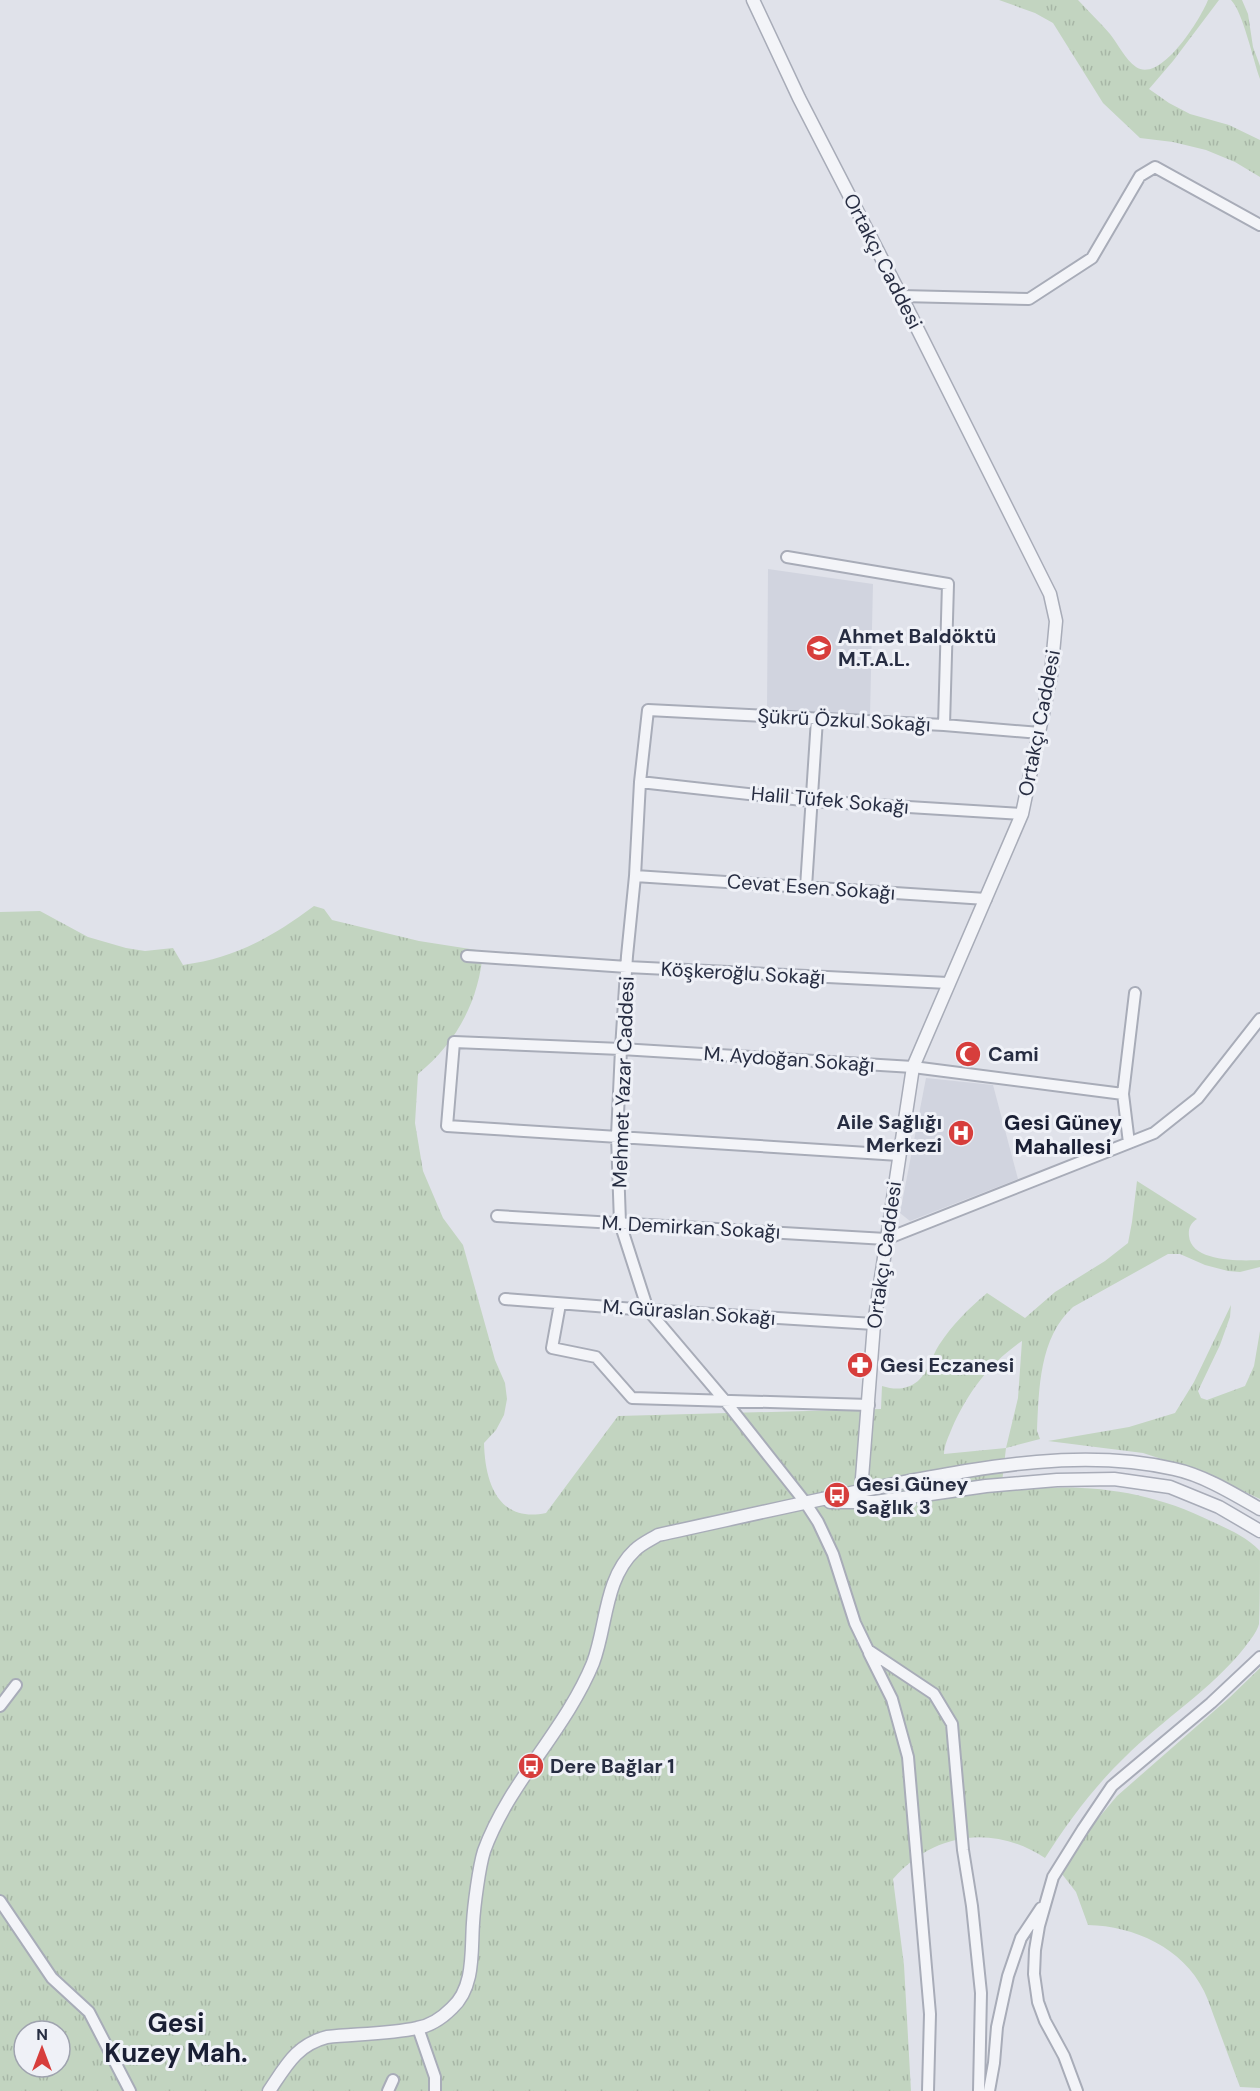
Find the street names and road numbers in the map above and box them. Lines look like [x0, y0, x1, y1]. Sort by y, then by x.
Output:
street label: Ortakçı Caddesi [838, 189, 928, 333]
street label: Ortakçı Caddesi [1012, 648, 1066, 798]
street label: Şükrü Özkul Sokağı [757, 702, 931, 738]
street label: Halil Tüfek Sokağı [750, 780, 910, 820]
street label: Cevat Esen Sokağı [726, 868, 896, 906]
street label: Köşkeroğlu Sokağı [660, 956, 826, 990]
street label: Mehmet Yazar Caddesi [606, 976, 640, 1188]
street label: M. Aydoğan Sokağı [703, 1040, 875, 1078]
street label: Ortakçı Caddesi [861, 1180, 907, 1330]
street label: M. Demirkan Sokağı [601, 1209, 781, 1245]
street label: M. Güraslan Sokağı [602, 1293, 776, 1331]

